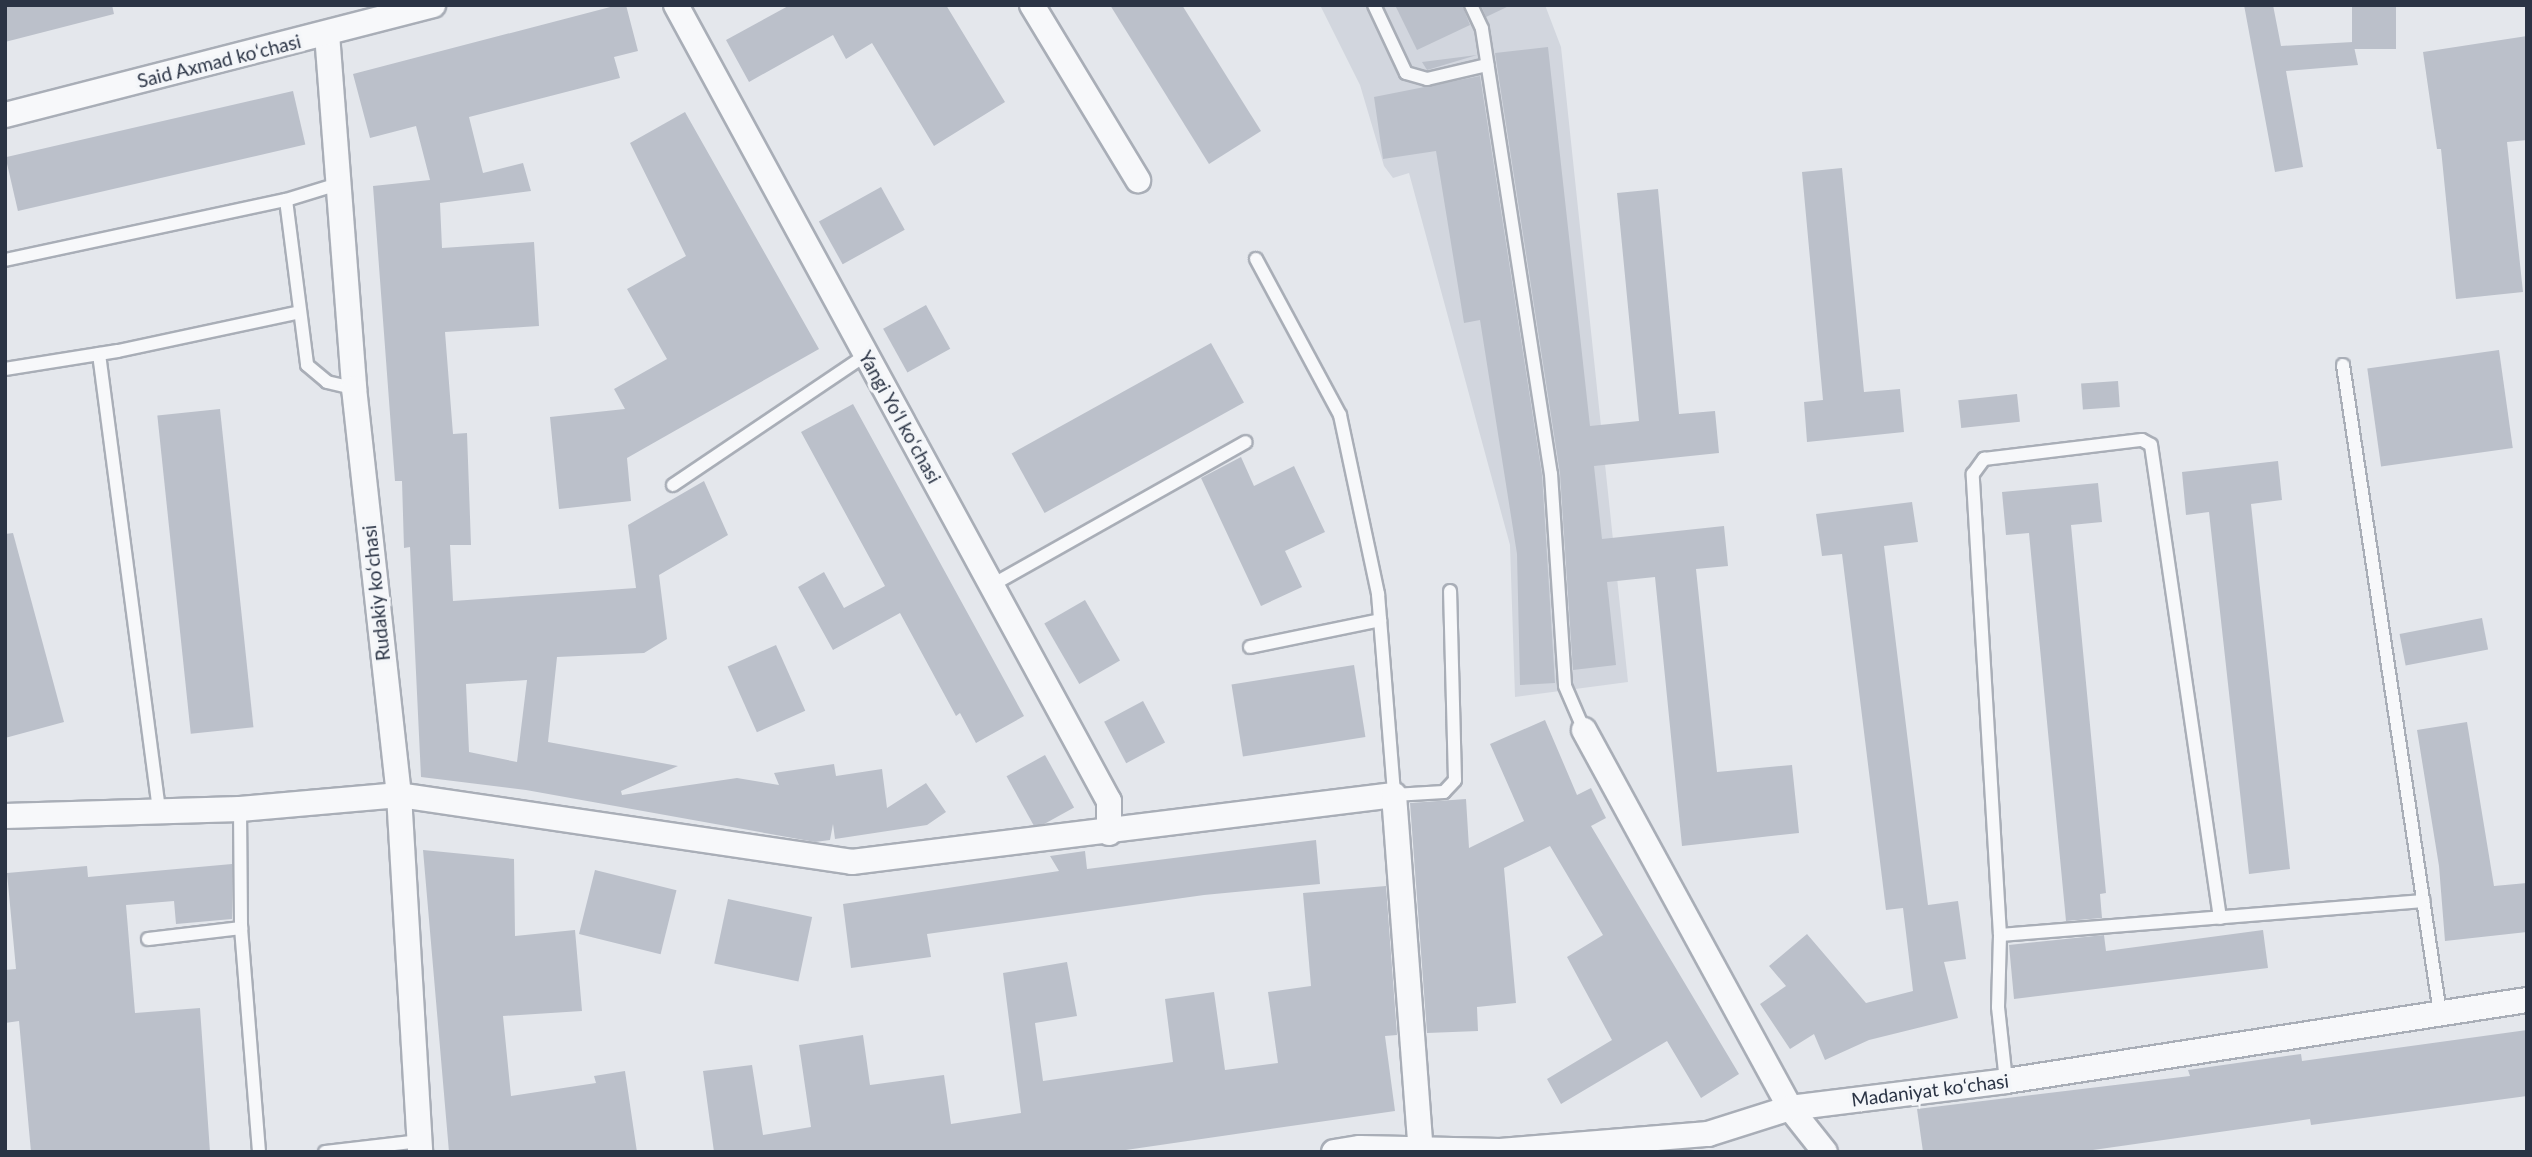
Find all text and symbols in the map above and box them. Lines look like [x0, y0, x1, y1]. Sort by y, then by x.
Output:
street label: Said Axmad koʻchasi [135, 30, 303, 92]
street label: Yangi Yoʻl koʻchasi [854, 346, 946, 488]
street label: Rudakiy koʻchasi [358, 524, 394, 662]
street label: Madaniyat koʻchasi [1850, 1069, 2010, 1111]

